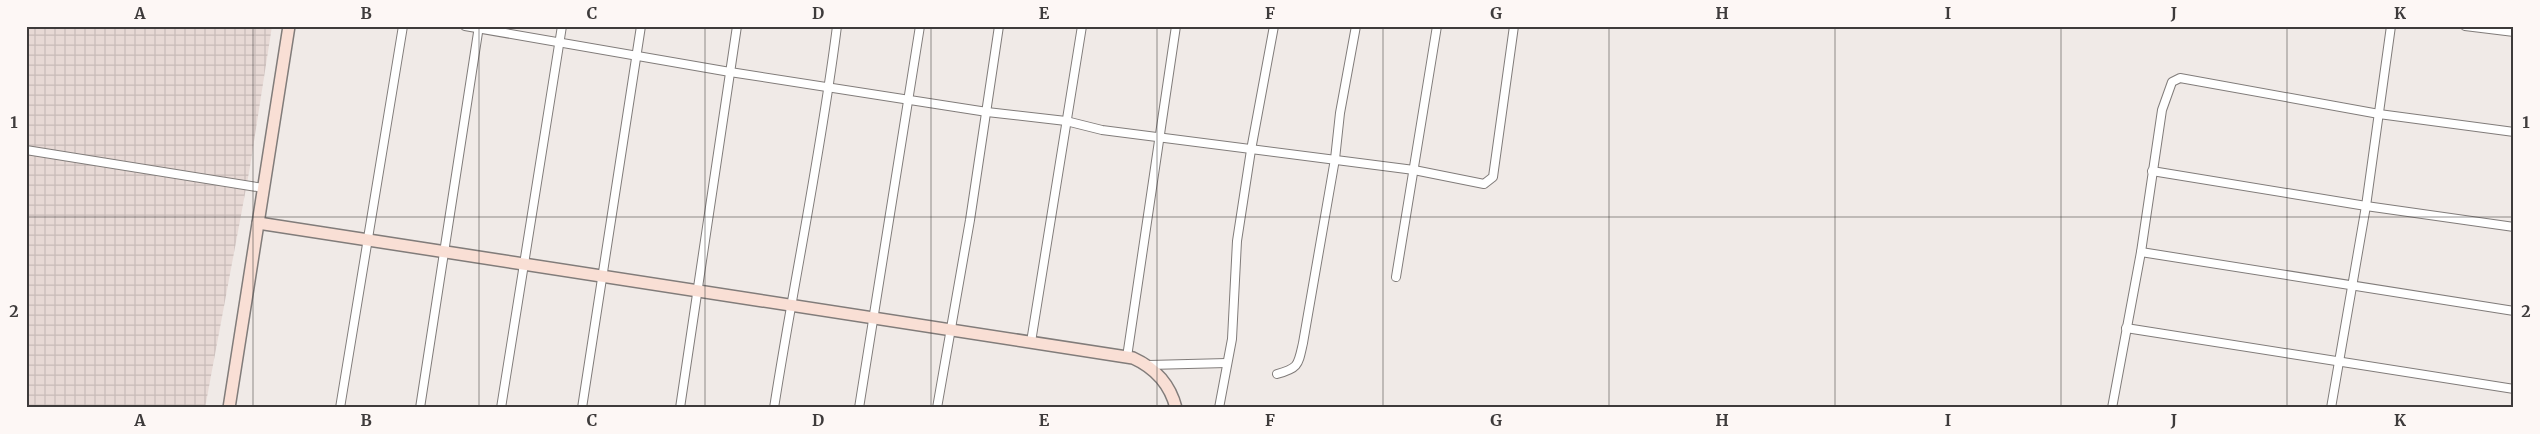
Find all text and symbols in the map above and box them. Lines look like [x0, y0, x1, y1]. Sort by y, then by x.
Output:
text: A [133, 3, 146, 23]
text: B [360, 3, 372, 23]
text: C [587, 3, 597, 23]
text: D [812, 3, 824, 23]
text: E [1039, 3, 1050, 23]
text: F [1265, 3, 1275, 23]
text: G [1490, 3, 1502, 23]
text: H [1715, 3, 1729, 23]
text: I [1945, 3, 1951, 23]
text: J [2170, 3, 2177, 23]
text: K [2394, 3, 2406, 23]
text: 1 [10, 112, 18, 132]
text: 1 [2522, 112, 2530, 132]
text: 2 [9, 301, 19, 321]
text: 2 [2521, 301, 2531, 321]
text: A [133, 410, 146, 430]
text: B [360, 410, 372, 430]
text: C [587, 410, 597, 430]
text: D [812, 410, 824, 430]
text: E [1039, 410, 1050, 430]
text: F [1265, 410, 1275, 430]
text: G [1490, 410, 1502, 430]
text: H [1715, 410, 1729, 430]
text: I [1945, 410, 1951, 430]
text: J [2170, 410, 2177, 430]
text: K [2394, 410, 2406, 430]

